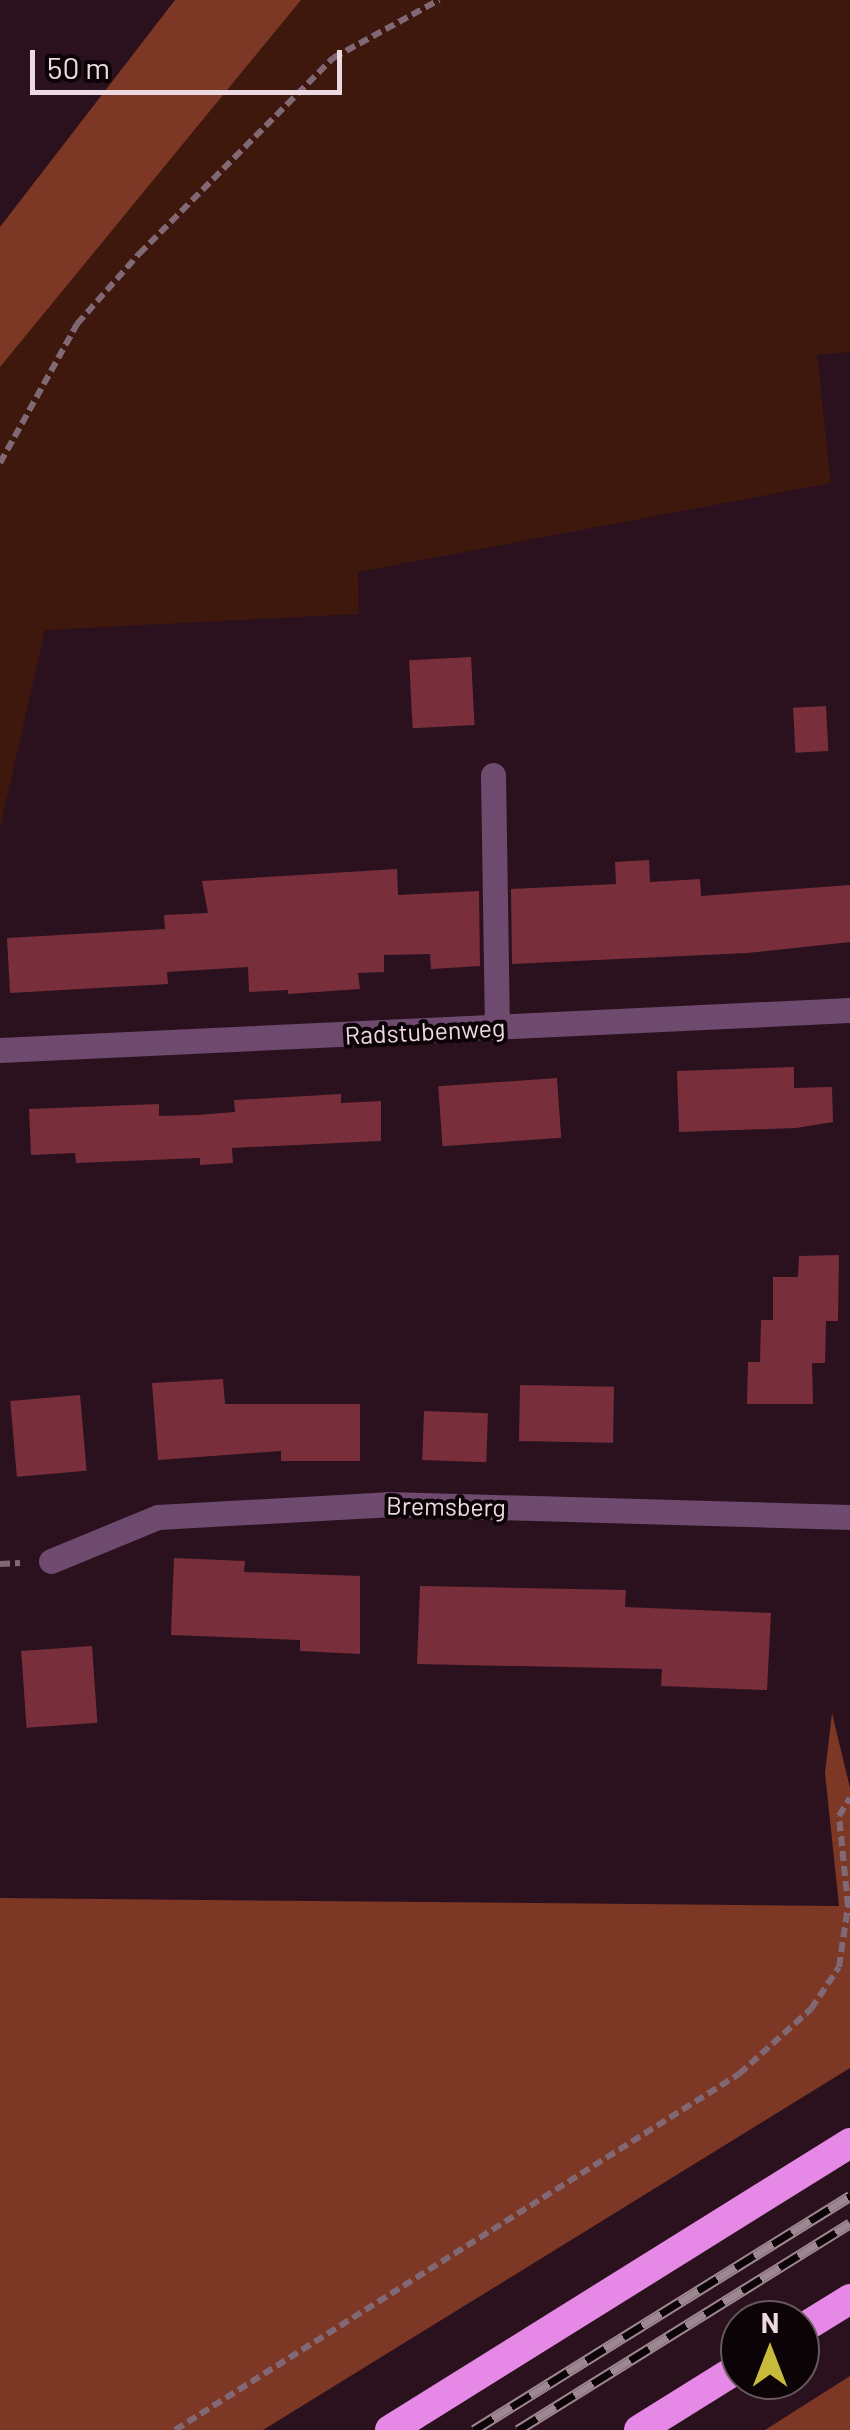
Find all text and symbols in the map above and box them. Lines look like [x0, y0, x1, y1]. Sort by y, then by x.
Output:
scale bar [35, 30, 348, 92]
text: 50 m [47, 49, 110, 85]
street label: Radstubenweg [344, 1012, 506, 1050]
street label: Bremsberg [386, 1490, 506, 1522]
north arrow [720, 2300, 820, 2400]
text: N [761, 2305, 779, 2339]

